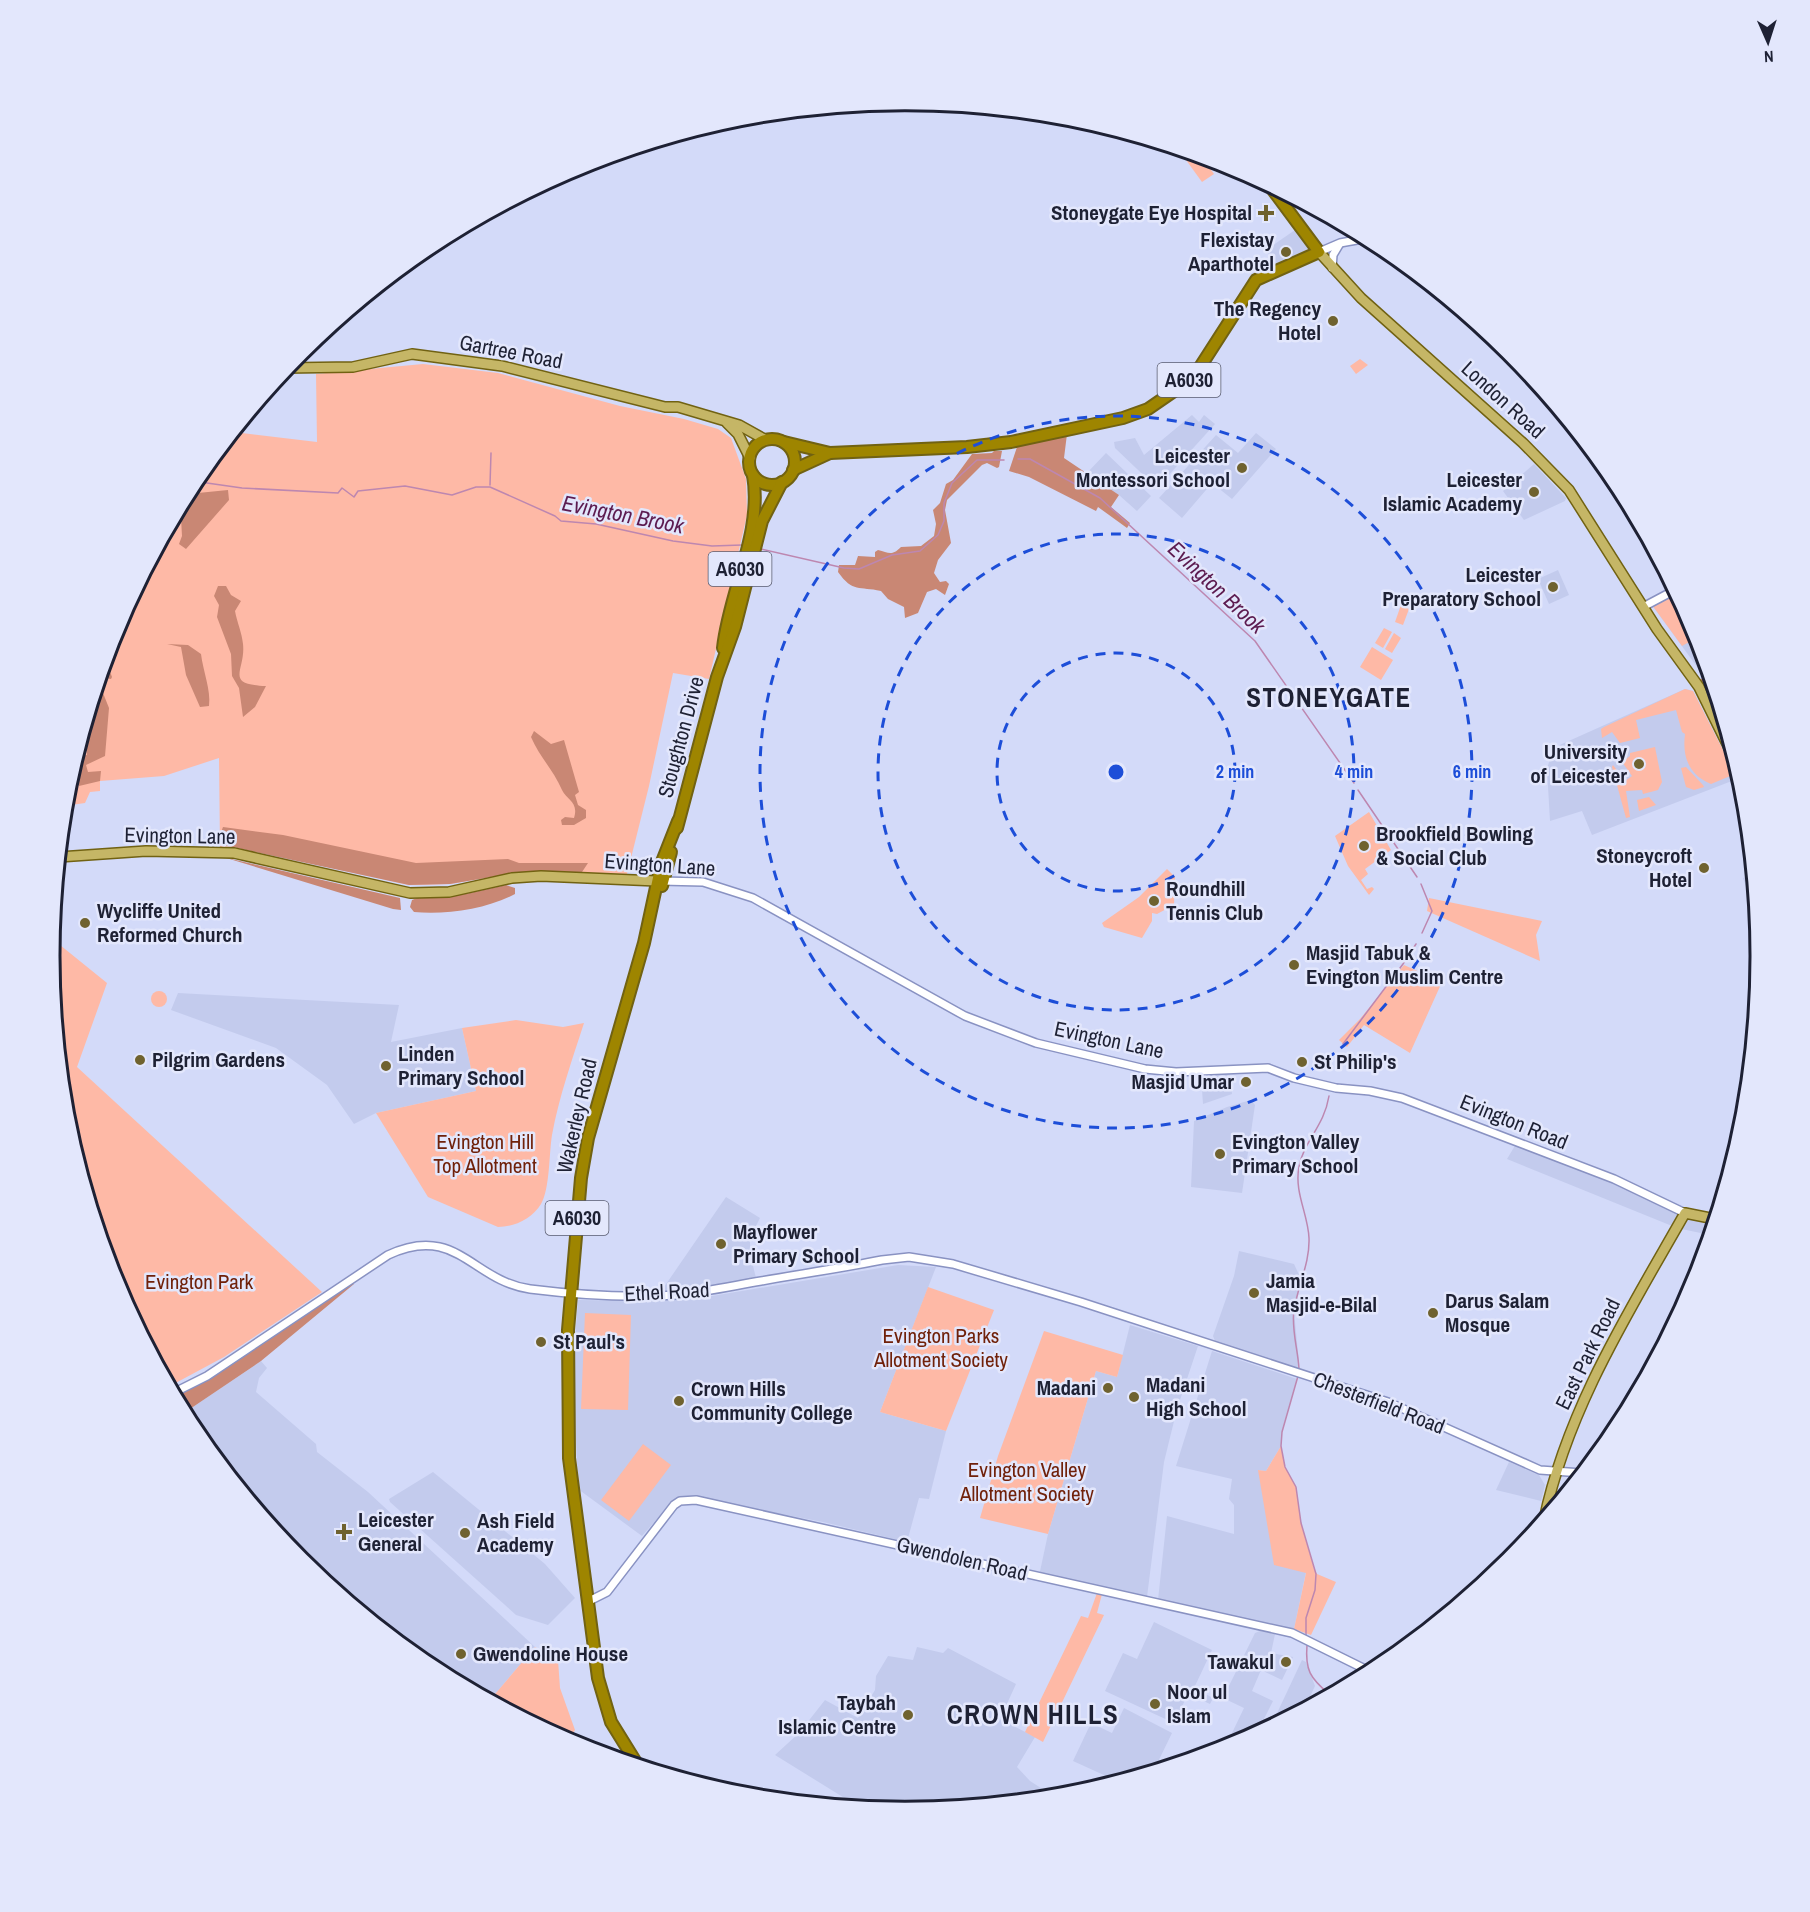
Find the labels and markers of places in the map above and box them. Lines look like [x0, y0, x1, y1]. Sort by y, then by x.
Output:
place label: Stoneygate Eye Hospital [1051, 198, 1252, 227]
marker: Stoneygate Eye Hospital [1257, 204, 1275, 222]
place label: Flexistay Aparthotel [1188, 225, 1274, 278]
marker: Flexistay Aparthotel [1279, 245, 1293, 259]
place label: The Regency Hotel [1214, 294, 1321, 347]
marker: The Regency Hotel [1326, 314, 1340, 328]
place label: Leicester Montessori School [1076, 441, 1230, 494]
marker: Leicester Montessori School [1235, 461, 1249, 475]
place label: Leicester Islamic Academy [1383, 465, 1522, 518]
marker: Leicester Islamic Academy [1527, 485, 1541, 499]
place label: Leicester Preparatory School [1382, 560, 1541, 613]
marker: Leicester Preparatory School [1546, 580, 1560, 594]
place label: University of Leicester [1530, 737, 1627, 790]
marker: University of Leicester [1632, 757, 1646, 771]
centre of rings [1106, 762, 1126, 782]
place label: Brookfield Bowling & Social Club [1376, 819, 1533, 872]
marker: Brookfield Bowling & Social Club [1357, 839, 1371, 853]
place label: Stoneycroft Hotel [1596, 841, 1692, 894]
marker: Stoneycroft Hotel [1697, 861, 1711, 875]
place label: Roundhill Tennis Club [1166, 874, 1263, 927]
marker: Roundhill Tennis Club [1147, 894, 1161, 908]
place label: Wycliffe United Reformed Church [97, 896, 242, 949]
marker: Wycliffe United Reformed Church [78, 916, 92, 930]
place label: Masjid Tabuk & Evington Muslim Centre [1306, 938, 1503, 991]
marker: Masjid Tabuk & Evington Muslim Centre [1287, 958, 1301, 972]
place label: Linden Primary School [398, 1039, 524, 1092]
place label: Pilgrim Gardens [152, 1045, 285, 1074]
place label: St Philip's [1314, 1047, 1397, 1076]
marker: Pilgrim Gardens [133, 1053, 147, 1067]
marker: St Philip's [1295, 1055, 1309, 1069]
marker: Linden Primary School [379, 1059, 393, 1073]
place label: Masjid Umar [1132, 1067, 1234, 1096]
marker: Masjid Umar [1239, 1075, 1253, 1089]
place label: Evington Valley Primary School [1232, 1127, 1360, 1180]
marker: Evington Valley Primary School [1213, 1147, 1227, 1161]
place label: Mayflower Primary School [733, 1217, 859, 1270]
marker: Mayflower Primary School [714, 1237, 728, 1251]
place label: Jamia Masjid-e-Bilal [1266, 1266, 1377, 1319]
marker: Jamia Masjid-e-Bilal [1247, 1286, 1261, 1300]
place label: Darus Salam Mosque [1445, 1286, 1549, 1339]
marker: Darus Salam Mosque [1426, 1306, 1440, 1320]
place label: St Paul's [553, 1327, 625, 1356]
marker: St Paul's [534, 1335, 548, 1349]
place label: Madani High School [1146, 1370, 1246, 1423]
place label: Madani [1037, 1373, 1096, 1402]
place label: Crown Hills Community College [691, 1374, 853, 1427]
marker: Madani [1101, 1381, 1115, 1395]
marker: Madani High School [1127, 1390, 1141, 1404]
marker: Crown Hills Community College [672, 1394, 686, 1408]
place label: Leicester General [358, 1505, 434, 1558]
place label: Ash Field Academy [477, 1506, 555, 1559]
marker: Leicester General [335, 1523, 353, 1541]
marker: Ash Field Academy [458, 1526, 472, 1540]
place label: Gwendoline House [473, 1639, 628, 1668]
marker: Gwendoline House [454, 1647, 468, 1661]
place label: Tawakul [1207, 1647, 1274, 1676]
marker: Tawakul [1279, 1655, 1293, 1669]
place label: Noor ul Islam [1167, 1677, 1227, 1730]
place label: Taybah Islamic Centre [778, 1688, 896, 1741]
marker: Noor ul Islam [1148, 1697, 1162, 1711]
marker: Taybah Islamic Centre [901, 1708, 915, 1722]

